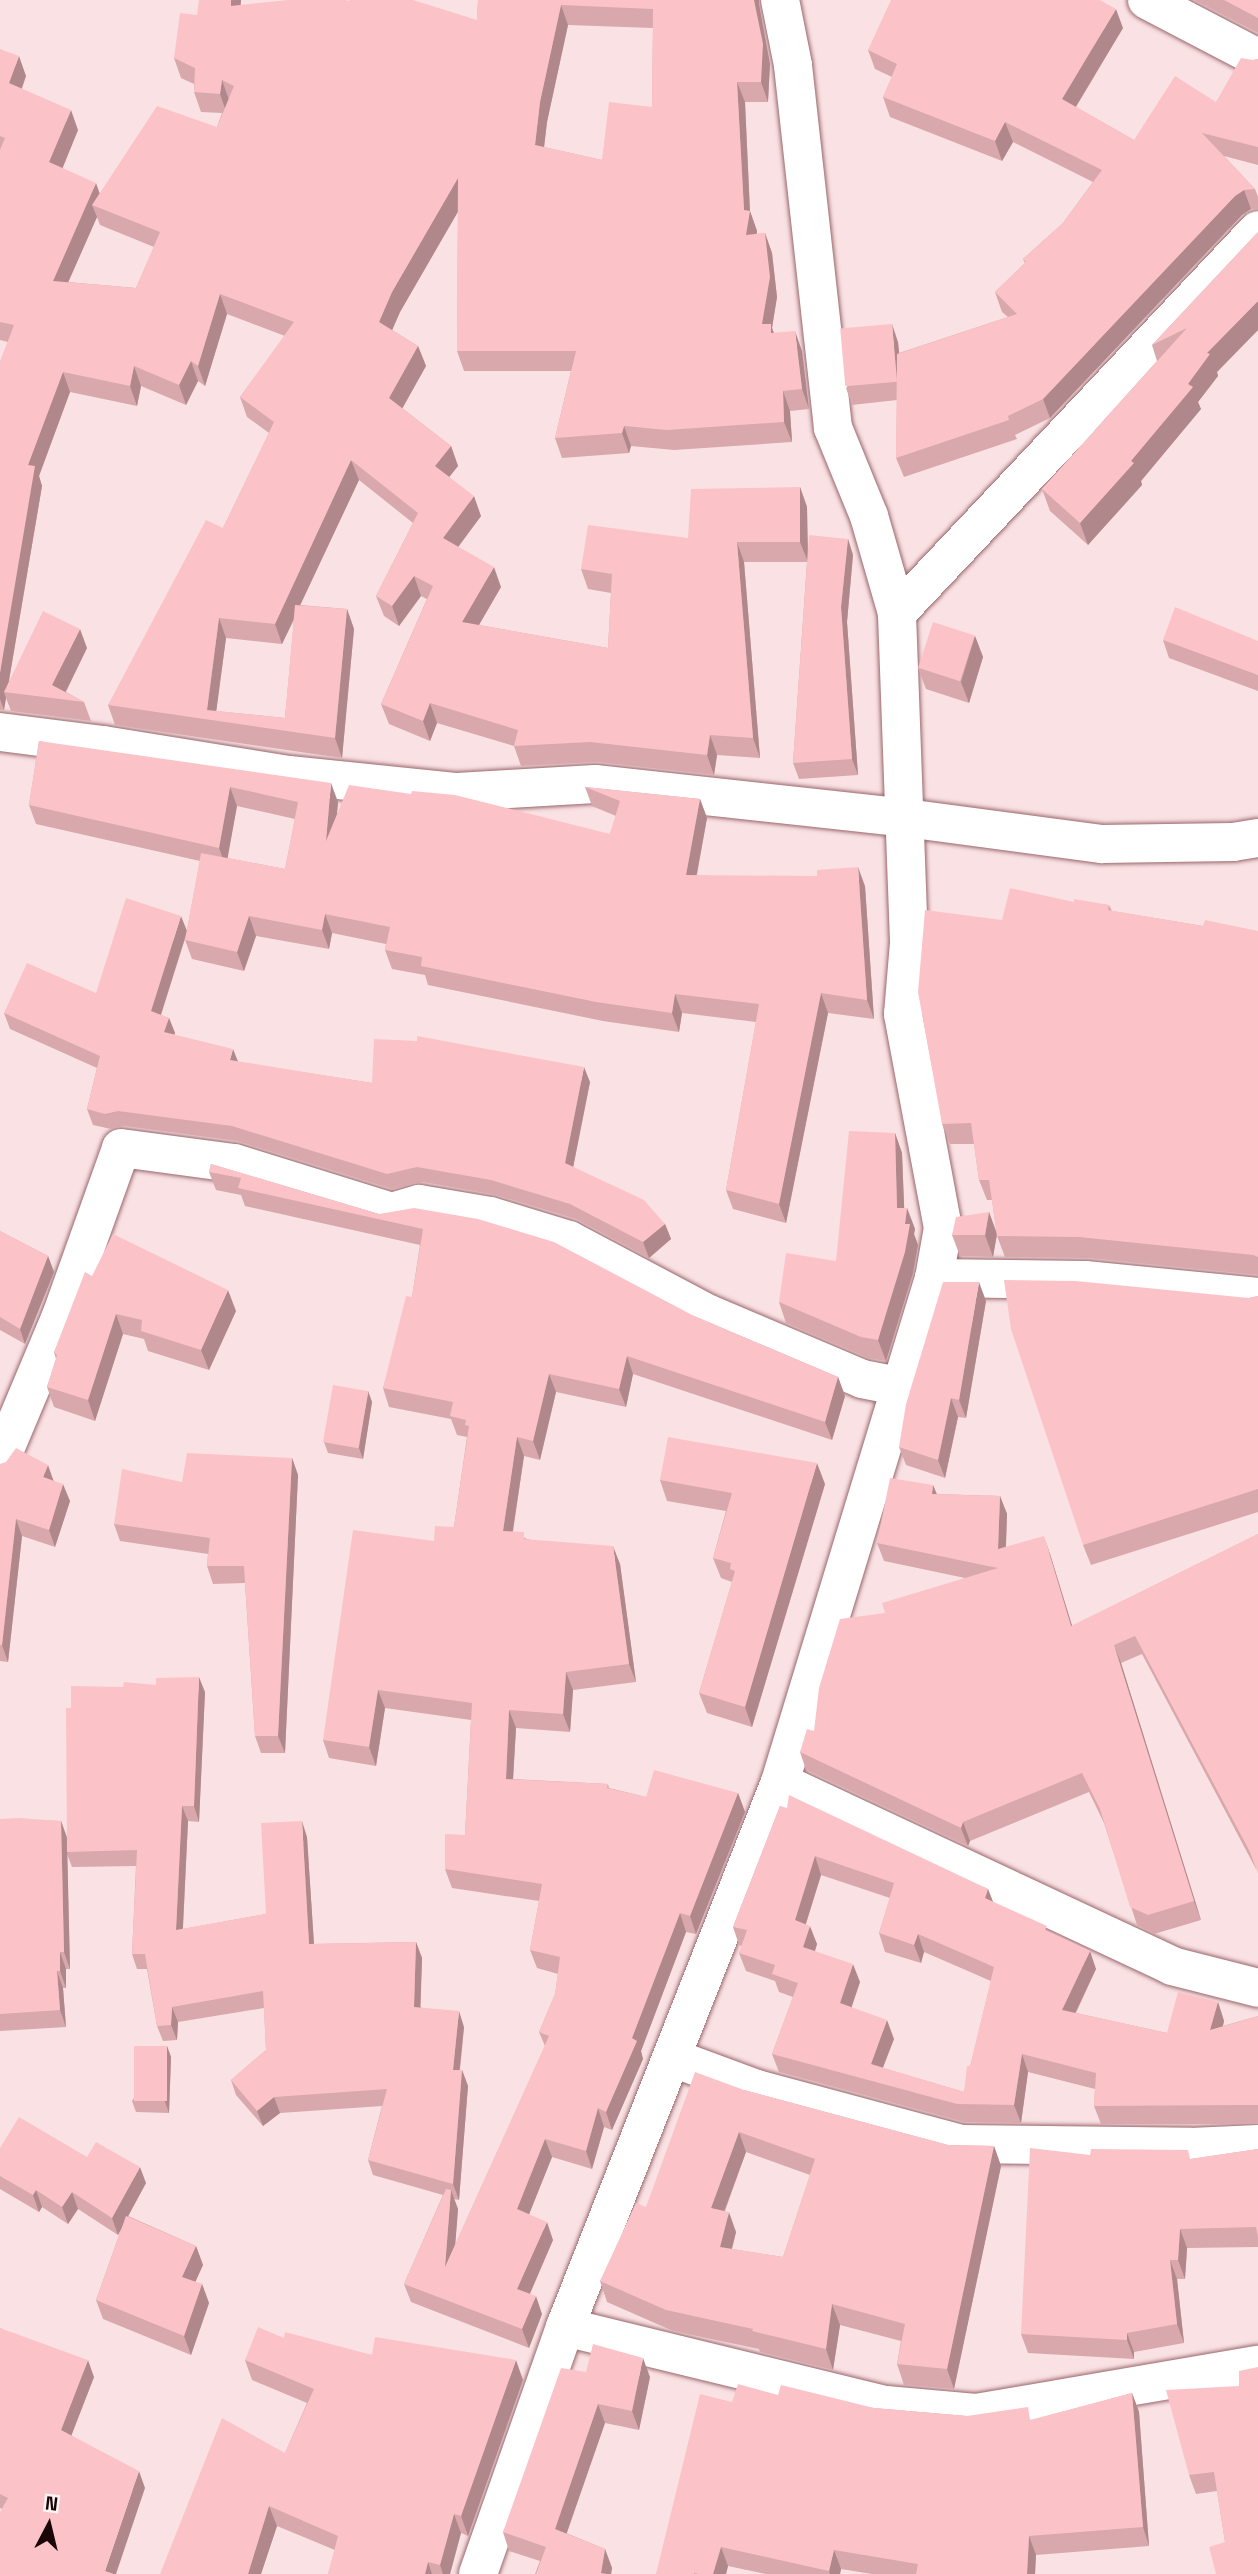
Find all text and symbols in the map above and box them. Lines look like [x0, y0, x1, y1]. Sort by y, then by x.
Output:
north arrow [14, 2490, 84, 2560]
text: N [44, 2490, 59, 2517]

